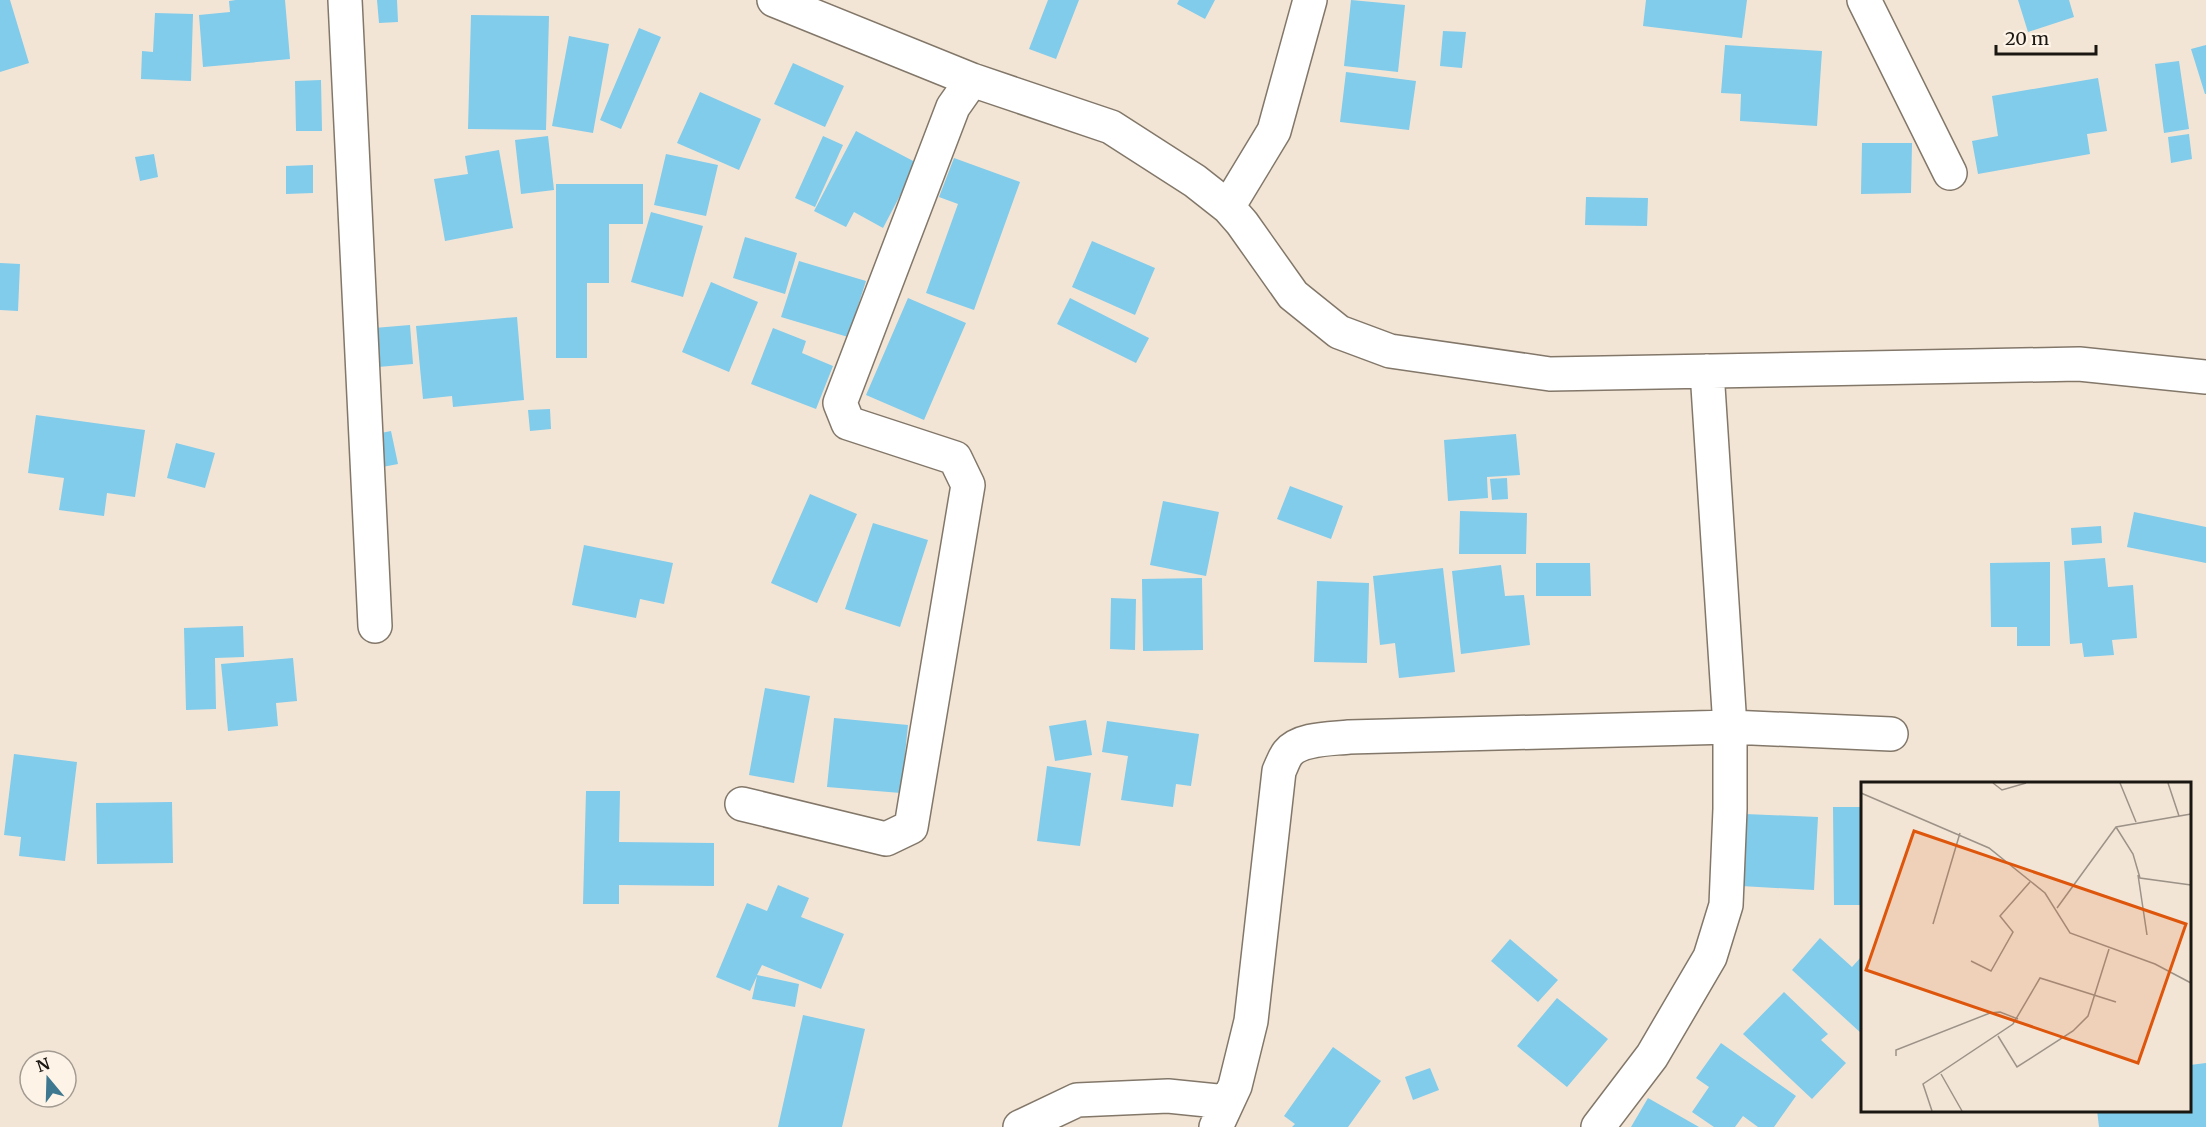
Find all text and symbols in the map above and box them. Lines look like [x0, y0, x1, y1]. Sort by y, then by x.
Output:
scale bar [1996, 18, 2096, 56]
text: 20 m [2005, 27, 2049, 50]
inset map [1861, 782, 2191, 1112]
north arrow [18, 1049, 78, 1109]
text: N [34, 1053, 53, 1076]

